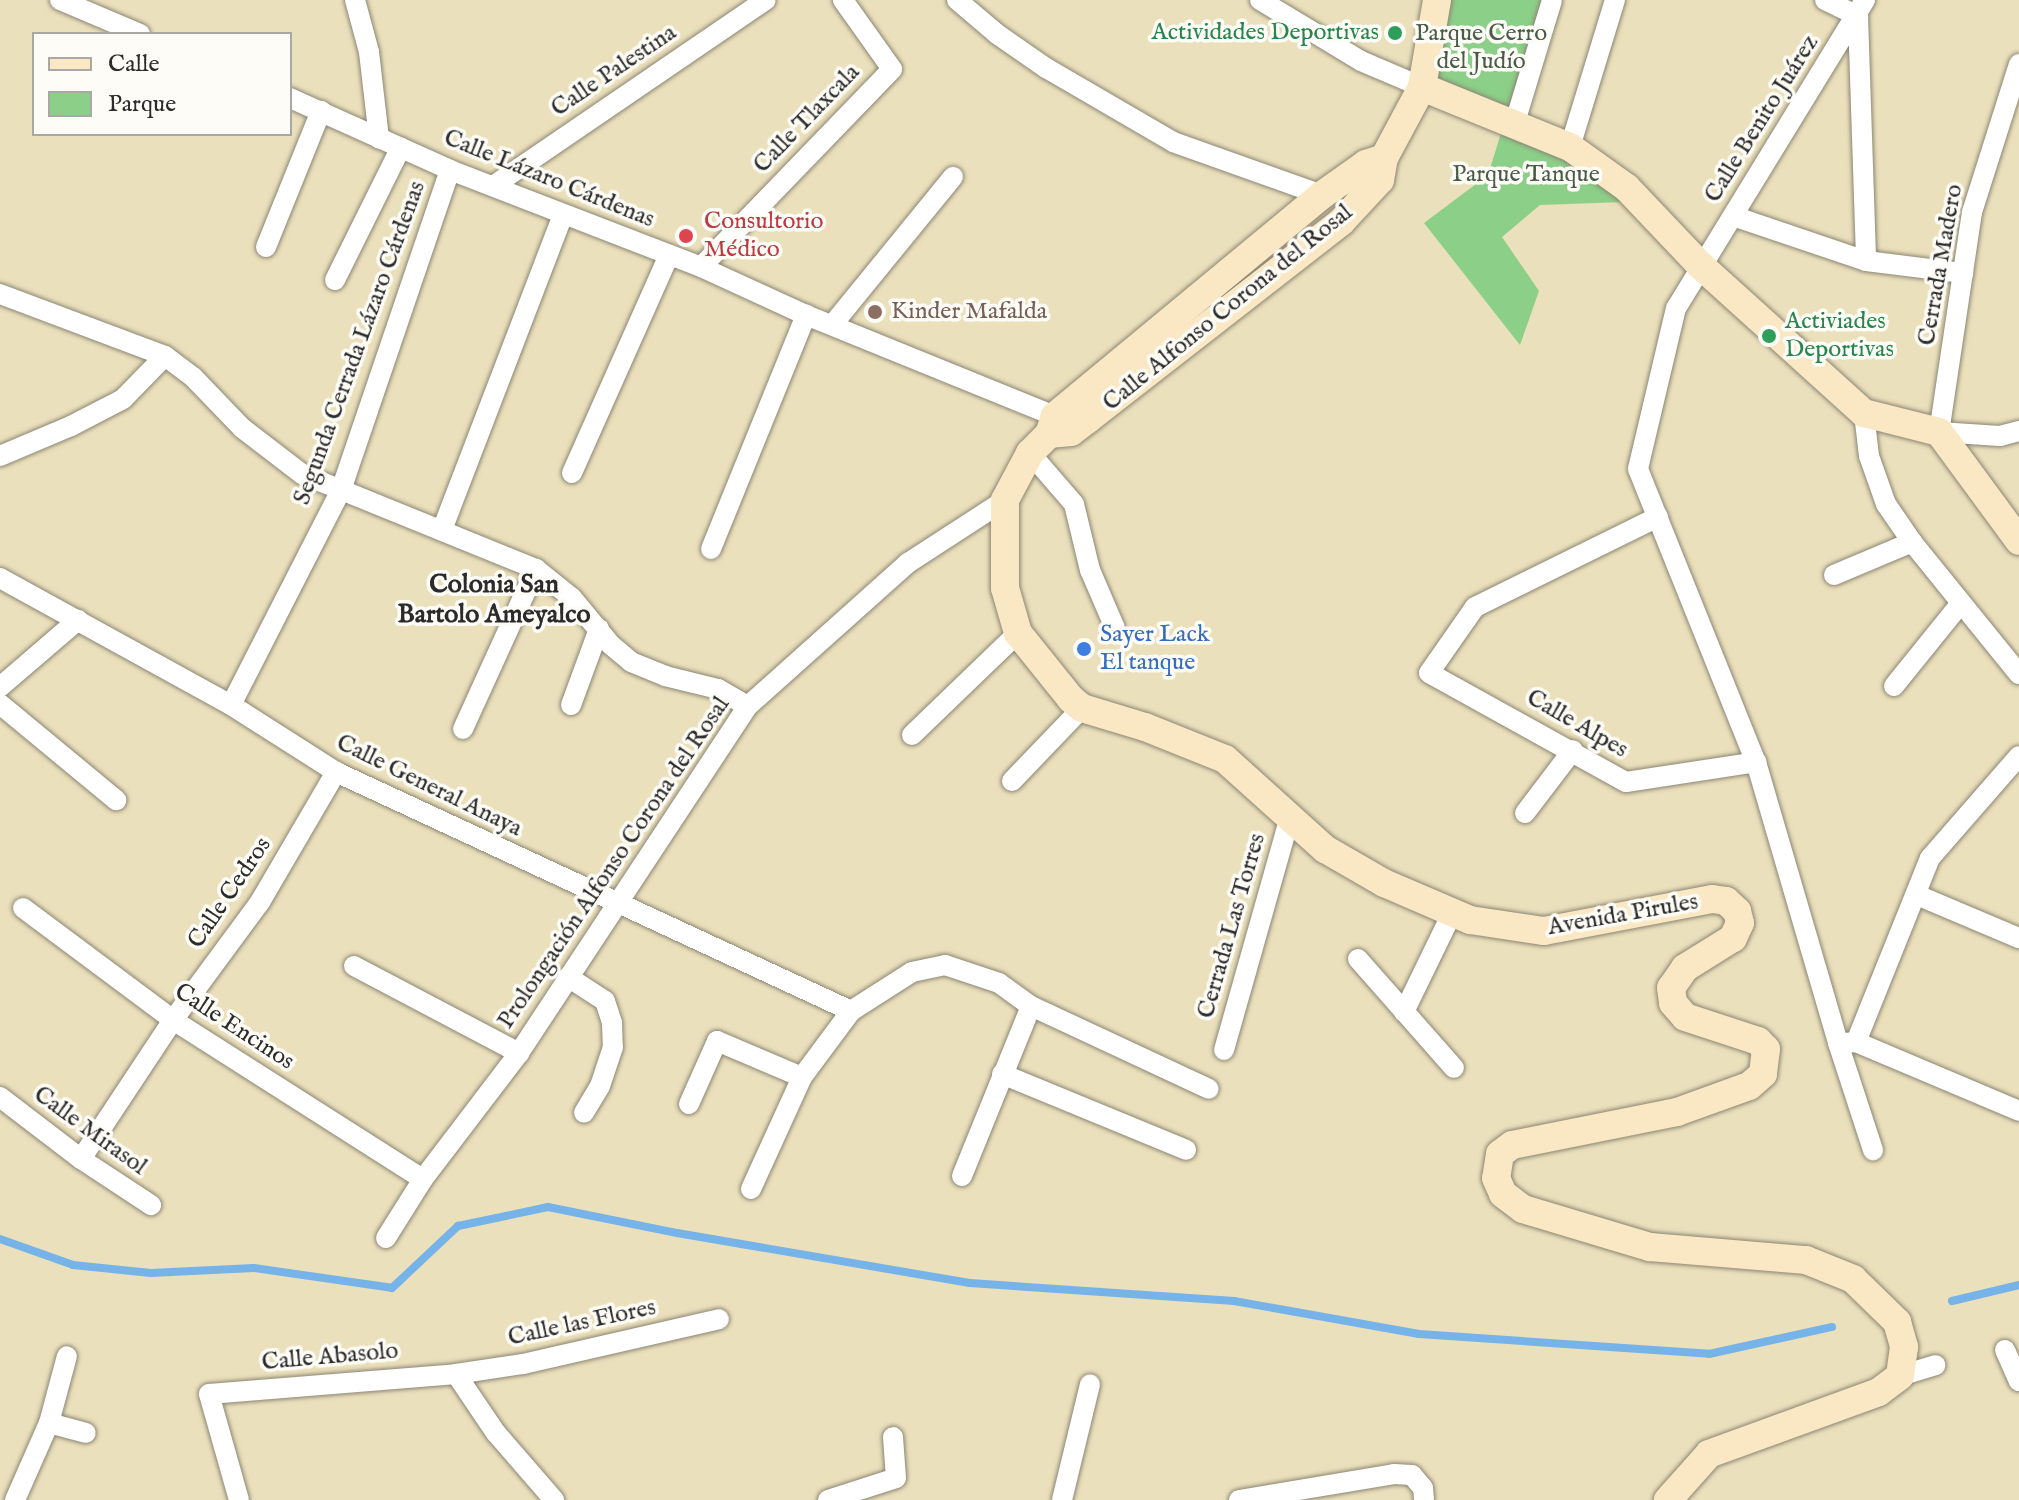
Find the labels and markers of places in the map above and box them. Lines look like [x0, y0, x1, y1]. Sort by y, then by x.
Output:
place label: Actividades Deportivas [1151, 19, 1379, 47]
marker: Actividades Deportivas [1386, 24, 1404, 42]
place label: Consultorio Médico [704, 208, 823, 264]
marker: Consultorio Médico [675, 225, 697, 247]
place label: Kinder Mafalda [891, 298, 1047, 326]
marker: Kinder Mafalda [866, 303, 884, 321]
place label: Activiades Deportivas [1785, 308, 1894, 364]
marker: Activiades Deportivas [1760, 327, 1778, 345]
place label: Sayer Lack El tanque [1100, 621, 1210, 677]
marker: Sayer Lack El tanque [1075, 640, 1093, 658]

